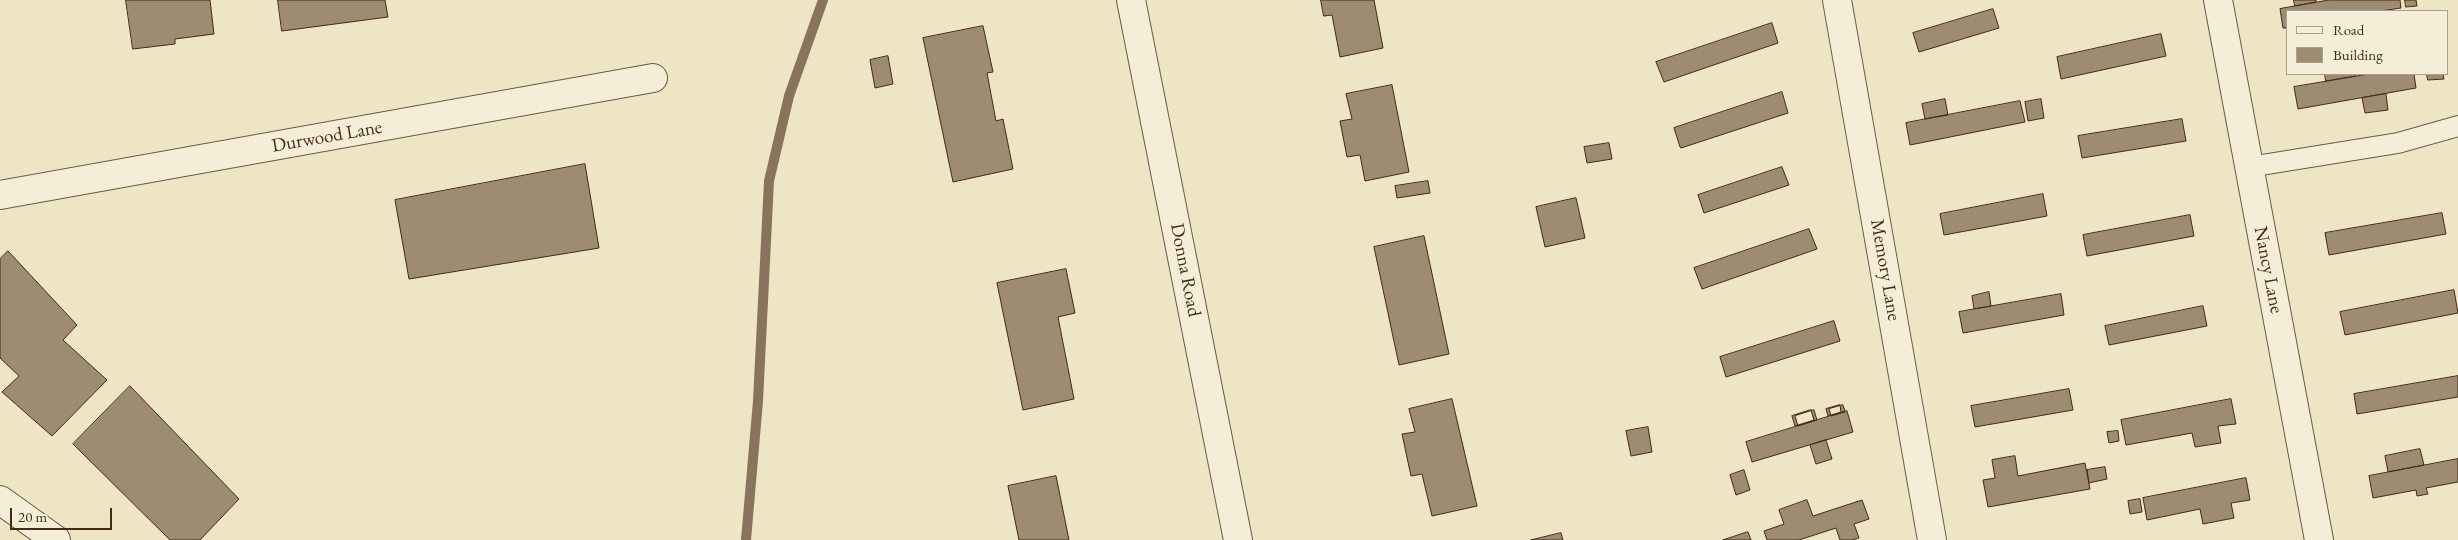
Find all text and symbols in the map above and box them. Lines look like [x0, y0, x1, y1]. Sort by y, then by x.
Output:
legend [2286, 10, 2448, 75]
text: Road [2333, 20, 2364, 39]
text: Building [2333, 45, 2383, 64]
street label: Durwood Lane [270, 116, 384, 158]
street label: Memory Lane [1865, 217, 1905, 323]
street label: Donna Road [1165, 221, 1205, 319]
street label: Nancy Lane [2248, 225, 2288, 315]
scale bar [12, 498, 115, 530]
text: 20 m [18, 507, 47, 526]

